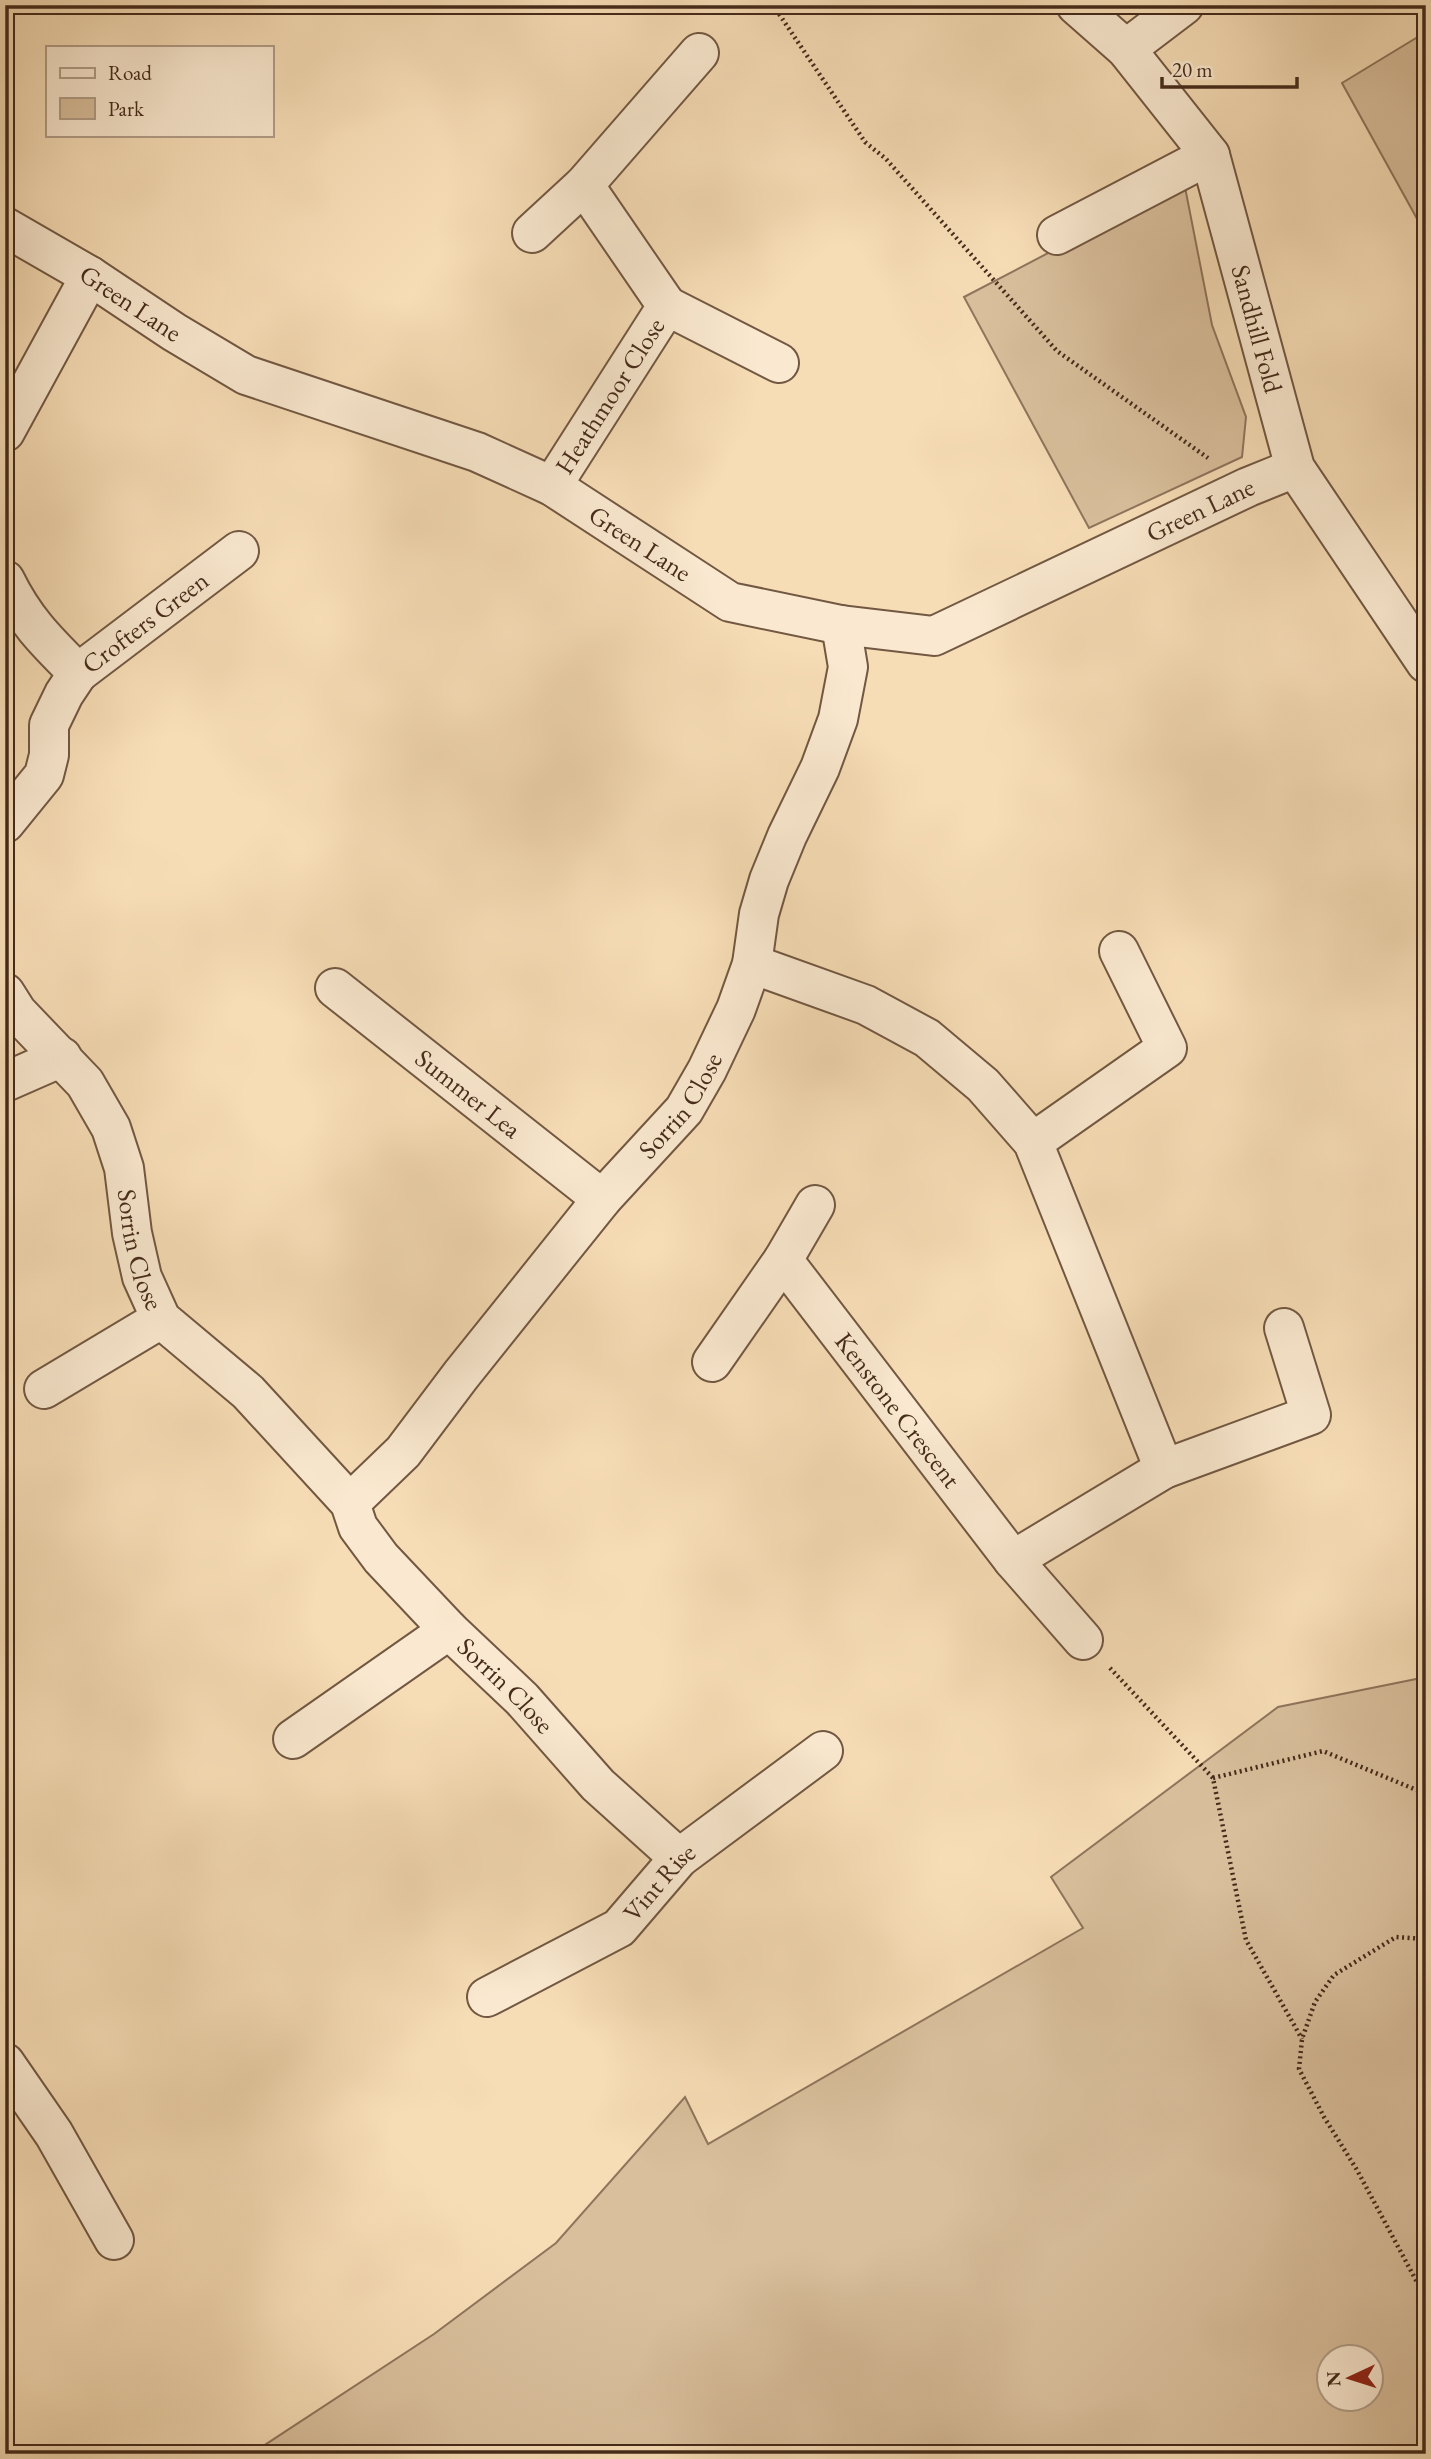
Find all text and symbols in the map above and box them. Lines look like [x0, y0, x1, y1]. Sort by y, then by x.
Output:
legend [46, 46, 273, 136]
scale bar [1162, 46, 1296, 90]
text: 20 m [1172, 56, 1213, 83]
text: Road [108, 59, 152, 86]
text: Park [108, 95, 145, 122]
street label: Green Lane [73, 257, 188, 350]
street label: Sandhill Fold [1224, 261, 1291, 397]
street label: Heathmoor Close [547, 311, 672, 480]
street label: Green Lane [1141, 469, 1259, 550]
street label: Green Lane [582, 498, 698, 589]
street label: Crofters Green [75, 563, 215, 681]
street label: Summer Lea [408, 1041, 529, 1146]
street label: Sorrin Close [631, 1047, 730, 1166]
street label: Sorrin Close [110, 1187, 172, 1315]
street label: Kenstone Crescent [827, 1325, 969, 1495]
street label: Sorrin Close [450, 1630, 562, 1741]
street label: Vint Rise [615, 1835, 702, 1928]
north arrow [1316, 2344, 1386, 2414]
text: N [1320, 2370, 1347, 2388]

